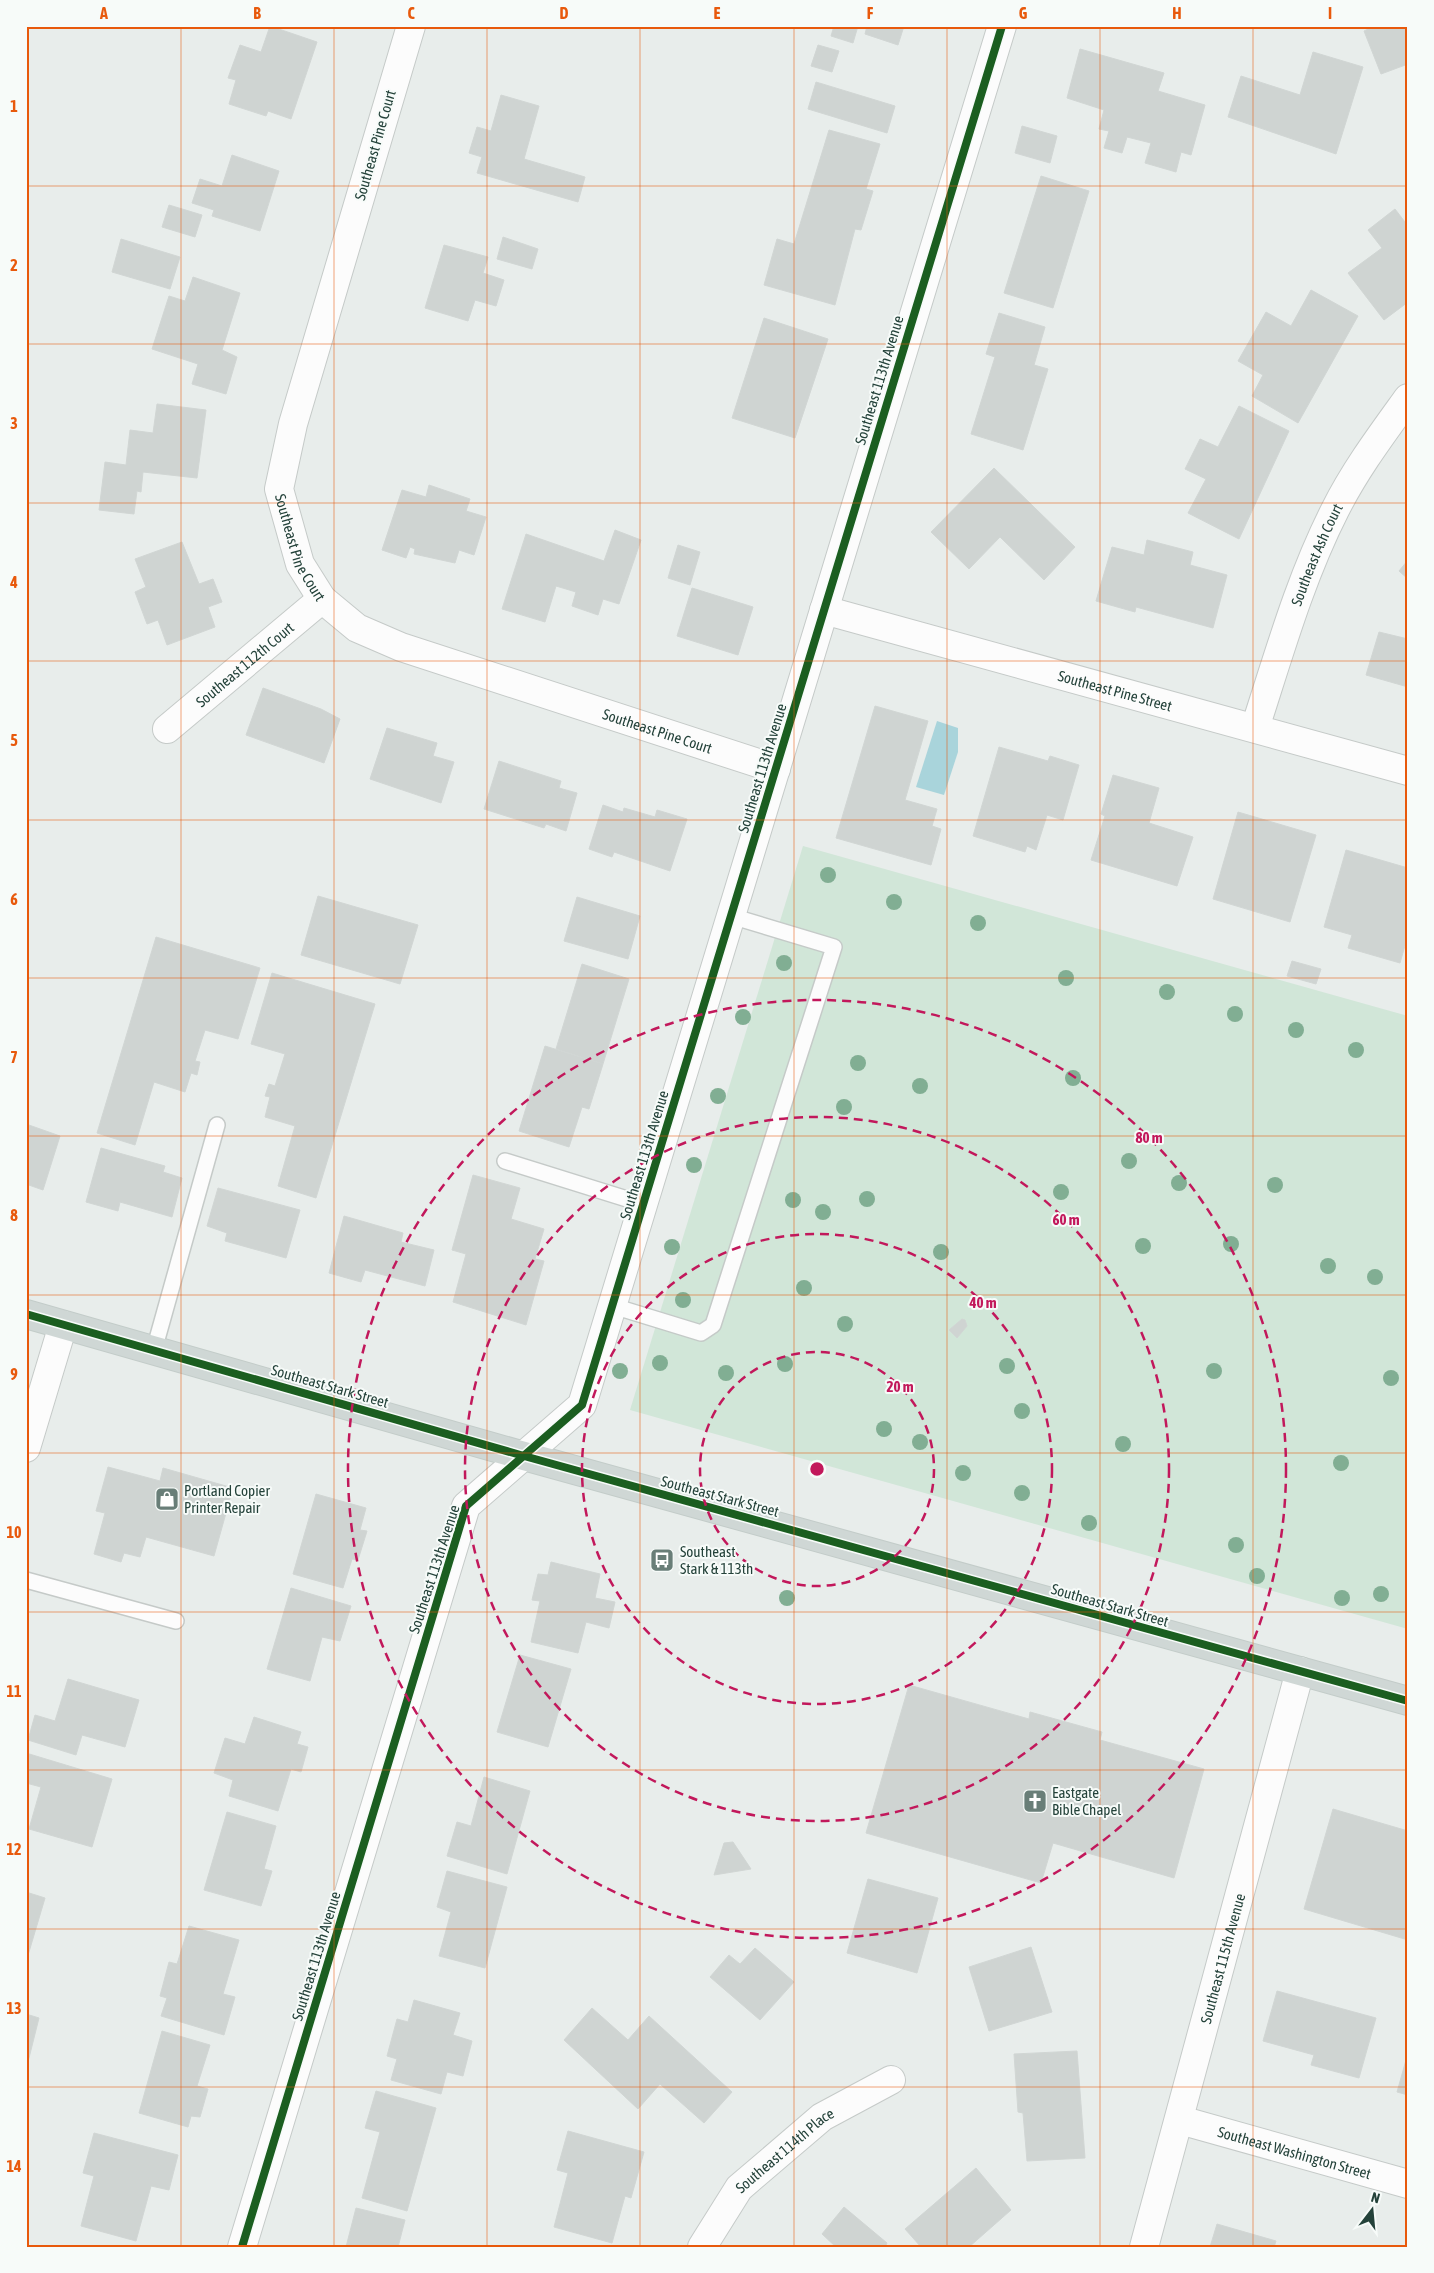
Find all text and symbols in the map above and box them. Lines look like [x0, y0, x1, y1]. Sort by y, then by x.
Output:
text: A [99, 4, 108, 22]
text: B [253, 4, 261, 22]
text: C [407, 4, 415, 22]
text: D [560, 4, 569, 22]
text: E [714, 4, 721, 22]
text: F [867, 4, 874, 22]
text: G [1019, 4, 1028, 22]
text: H [1172, 4, 1182, 22]
text: I [1328, 4, 1332, 22]
street label: Southeast Pine Court [351, 88, 399, 202]
text: 1 [10, 97, 18, 115]
text: 2 [10, 256, 18, 274]
street label: Southeast 113th Avenue [851, 313, 907, 447]
text: 3 [10, 414, 18, 432]
street label: Southeast Pine Court [272, 492, 329, 604]
street label: Southeast Ash Court [1287, 501, 1345, 608]
text: 4 [9, 573, 18, 591]
street label: Southeast 112th Court [192, 618, 297, 710]
street label: Southeast Pine Street [1056, 666, 1174, 714]
street label: Southeast 113th Avenue [734, 701, 790, 835]
street label: Southeast Pine Court [601, 705, 714, 756]
text: 5 [10, 731, 18, 749]
text: 6 [10, 890, 18, 908]
text: 7 [10, 1048, 18, 1066]
street label: Southeast 113th Avenue [616, 1088, 672, 1222]
text: 80 m [1136, 1129, 1163, 1146]
text: 8 [10, 1206, 18, 1224]
text: 60 m [1053, 1211, 1080, 1228]
text: 40 m [969, 1294, 997, 1311]
street label: Southeast Stark Street [269, 1361, 391, 1411]
text: 9 [10, 1365, 18, 1383]
text: 20 m [887, 1378, 914, 1395]
centre of rings [808, 1460, 826, 1478]
street label: Southeast Stark Street [659, 1472, 781, 1520]
place label: Portland Copier Printer Repair [184, 1482, 270, 1516]
shop icon: Portland Copier Printer Repair [154, 1486, 180, 1512]
street label: Southeast 113th Avenue [405, 1502, 463, 1635]
text: 10 [6, 1523, 22, 1541]
place label: Southeast Stark & 113th [680, 1543, 753, 1577]
bus stop icon: Southeast Stark & 113th [649, 1547, 675, 1573]
street label: Southeast Stark Street [1049, 1580, 1171, 1630]
text: 11 [6, 1682, 22, 1700]
place label: Eastgate Bible Chapel [1052, 1784, 1121, 1818]
church icon: Eastgate Bible Chapel [1022, 1788, 1048, 1814]
text: 12 [6, 1840, 22, 1858]
street label: Southeast 113th Avenue [288, 1889, 344, 2023]
street label: Southeast 115th Avenue [1196, 1891, 1248, 2025]
text: 13 [6, 1999, 22, 2017]
street label: Southeast 114th Place [732, 2104, 837, 2196]
street label: Southeast Washington Street [1216, 2123, 1373, 2182]
text: 14 [6, 2157, 22, 2175]
north arrow [1346, 2186, 1396, 2236]
text: N [1369, 2189, 1382, 2206]

